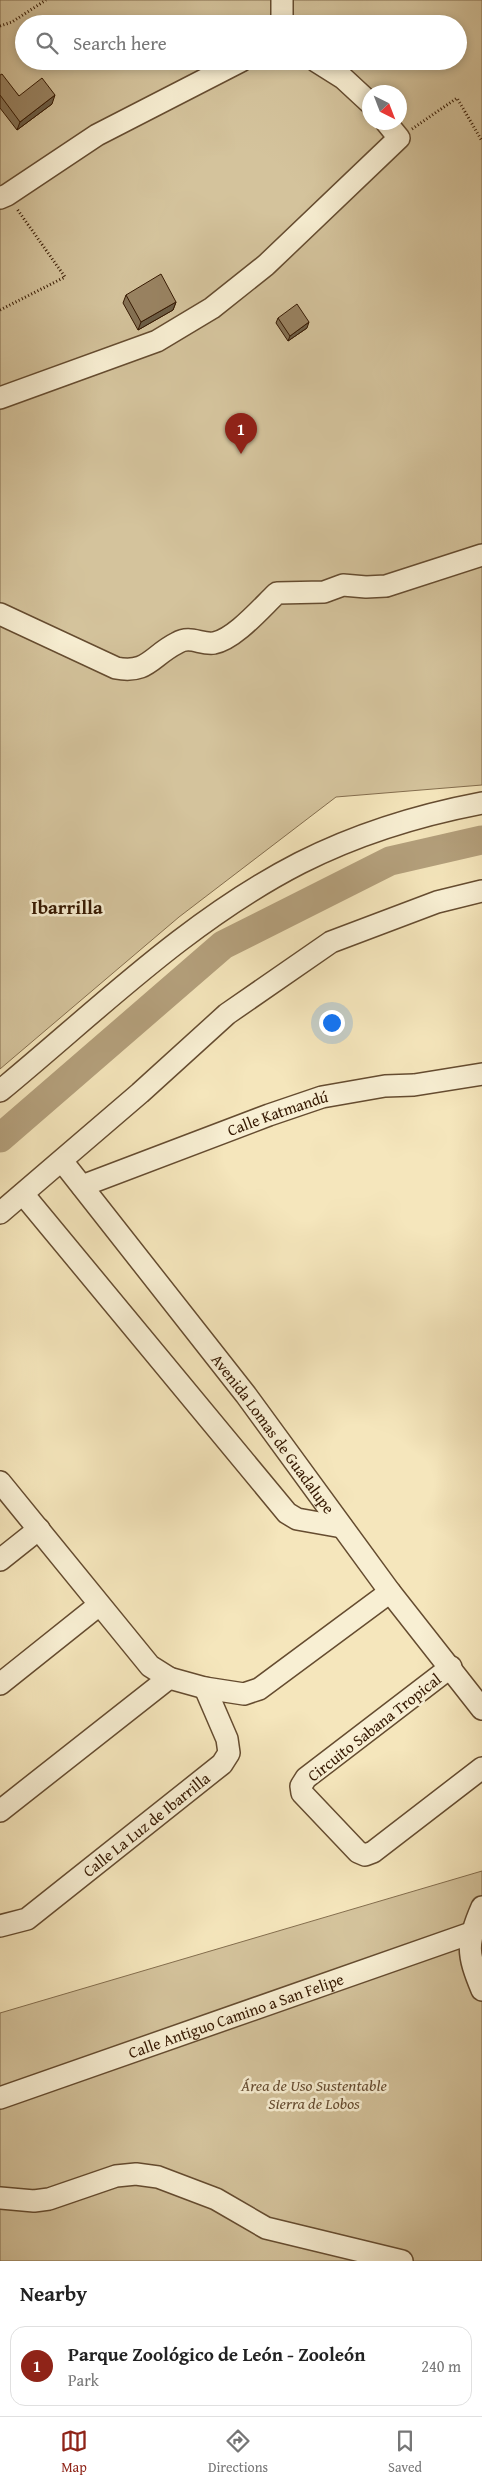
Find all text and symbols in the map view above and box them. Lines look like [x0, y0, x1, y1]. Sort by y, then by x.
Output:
search box [15, 15, 467, 70]
icon: search [33, 29, 61, 57]
text: Search here [73, 29, 167, 57]
north arrow [362, 85, 407, 130]
pin: 1 [225, 413, 257, 454]
district label: Ibarrilla [31, 893, 103, 921]
your location [319, 1010, 345, 1036]
street label: Calle Katmandú [224, 1084, 330, 1142]
street label: Avenida Lomas de Guadalupe [206, 1348, 341, 1519]
street label: Circuito Sabana Tropical [302, 1667, 446, 1787]
street label: Calle La Luz de Ibarrilla [77, 1766, 215, 1883]
street label: Calle Antiguo Camino a San Felipe [125, 1967, 347, 2064]
park label: Área de Uso Sustentable Sierra de Lobos [240, 2073, 387, 2115]
text: Nearby [20, 2278, 87, 2309]
text: Parque Zoológico de León - Zooleón [68, 2340, 365, 2368]
text: 1 [33, 2354, 41, 2378]
text: 240 m [421, 2354, 461, 2378]
text: Park [68, 2368, 99, 2392]
tab: Map [60, 2427, 88, 2477]
tab: Directions [208, 2427, 268, 2477]
tab: Saved [388, 2427, 422, 2477]

